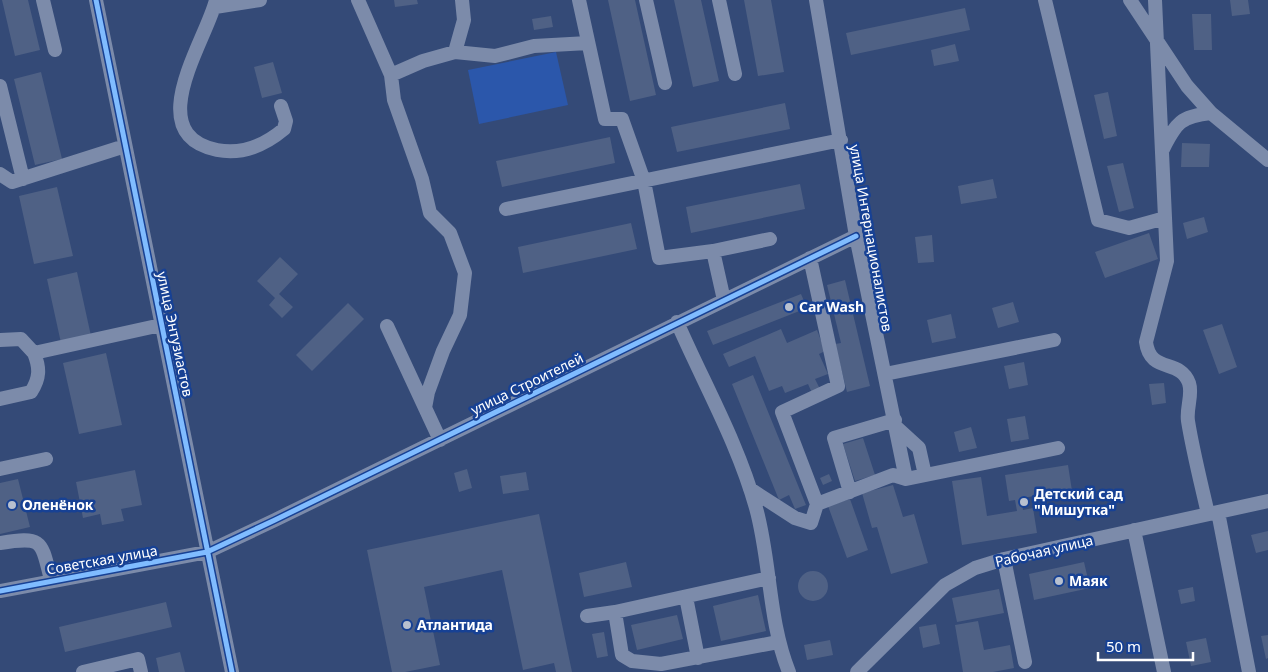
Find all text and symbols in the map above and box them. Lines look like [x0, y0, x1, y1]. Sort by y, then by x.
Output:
street label: улица Интернационалистов [846, 143, 897, 333]
street label: улица Энтузиастов [153, 270, 198, 398]
place label: Car Wash [799, 297, 864, 316]
marker: Car Wash [783, 301, 795, 313]
street label: улица Строителей [467, 348, 586, 419]
place label: Детский сад "Мишутка" [1034, 484, 1123, 519]
place label: Оленёнок [22, 495, 94, 514]
marker: Детский сад "Мишутка" [1018, 496, 1030, 508]
marker: Оленёнок [6, 499, 18, 511]
street label: Рабочая улица [993, 530, 1095, 571]
street label: Советская улица [45, 540, 159, 579]
place label: Маяк [1069, 571, 1108, 590]
marker: Маяк [1053, 575, 1065, 587]
place label: Атлантида [417, 615, 493, 634]
marker: Атлантида [401, 619, 413, 631]
scale bar [1098, 630, 1193, 662]
text: 50 m [1106, 636, 1141, 656]

